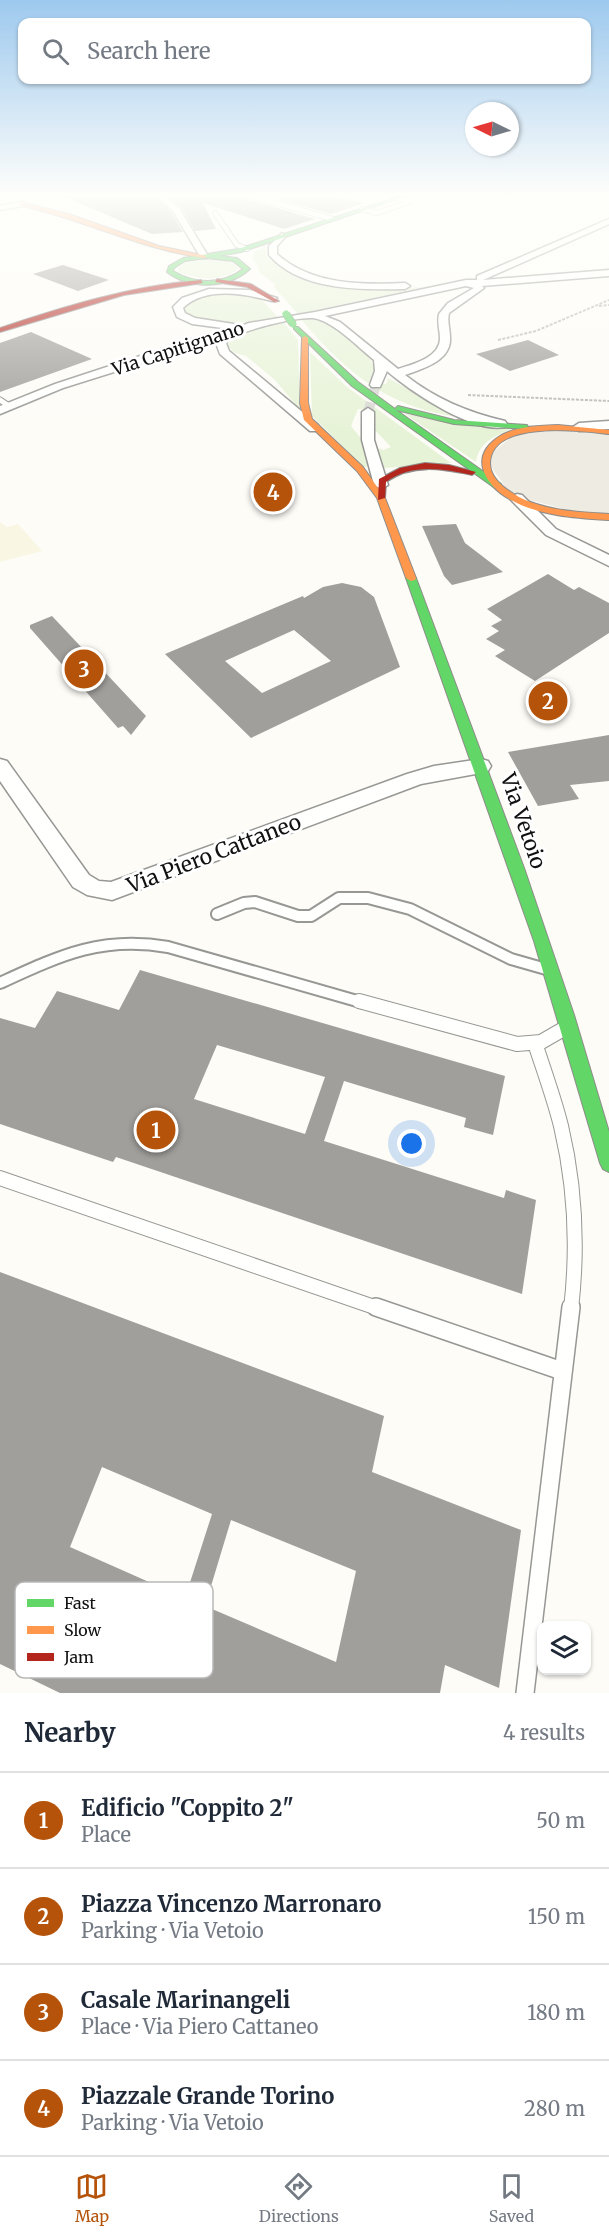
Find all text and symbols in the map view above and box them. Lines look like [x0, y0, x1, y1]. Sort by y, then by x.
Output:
search box [18, 18, 591, 84]
icon: search [39, 35, 72, 68]
text: Search here [87, 37, 210, 65]
north arrow [465, 102, 519, 156]
street label: Via Capitignano [108, 316, 247, 381]
pin: 4 [254, 470, 292, 514]
pin: 3 [64, 646, 104, 692]
pin: 2 [528, 678, 568, 724]
street label: Via Vetoio [494, 768, 552, 872]
street label: Via Piero Cattaneo [122, 808, 305, 900]
pin: 1 [136, 1108, 176, 1152]
your location [397, 1129, 426, 1158]
legend [15, 1582, 213, 1678]
text: Fast [64, 1593, 97, 1613]
text: Slow [64, 1620, 102, 1640]
map controls [537, 1621, 591, 1675]
button: layers [537, 1621, 591, 1675]
text: Jam [63, 1647, 94, 1667]
text: Nearby [24, 1716, 116, 1749]
text: 4 results [503, 1720, 585, 1745]
text: Edificio "Coppito 2" [81, 1794, 294, 1822]
text: 1 [39, 1808, 48, 1833]
text: 50 m [536, 1808, 585, 1833]
text: Place [81, 1822, 131, 1847]
text: Piazza Vincenzo Marronaro [81, 1890, 381, 1918]
text: 2 [38, 1904, 49, 1929]
text: 150 m [528, 1904, 585, 1929]
text: Parking · Via Vetoio [81, 1918, 264, 1943]
text: Casale Marinangeli [81, 1986, 290, 2014]
text: 3 [38, 2000, 49, 2025]
text: 180 m [527, 2000, 585, 2025]
text: Place · Via Piero Cattaneo [81, 2014, 318, 2039]
text: Piazzale Grande Torino [81, 2082, 334, 2110]
text: 4 [37, 2096, 50, 2121]
text: 280 m [524, 2096, 585, 2121]
text: Parking · Via Vetoio [81, 2110, 264, 2135]
tab: Map [75, 2170, 109, 2226]
tab: Directions [259, 2170, 339, 2226]
tab: Saved [489, 2170, 534, 2226]

